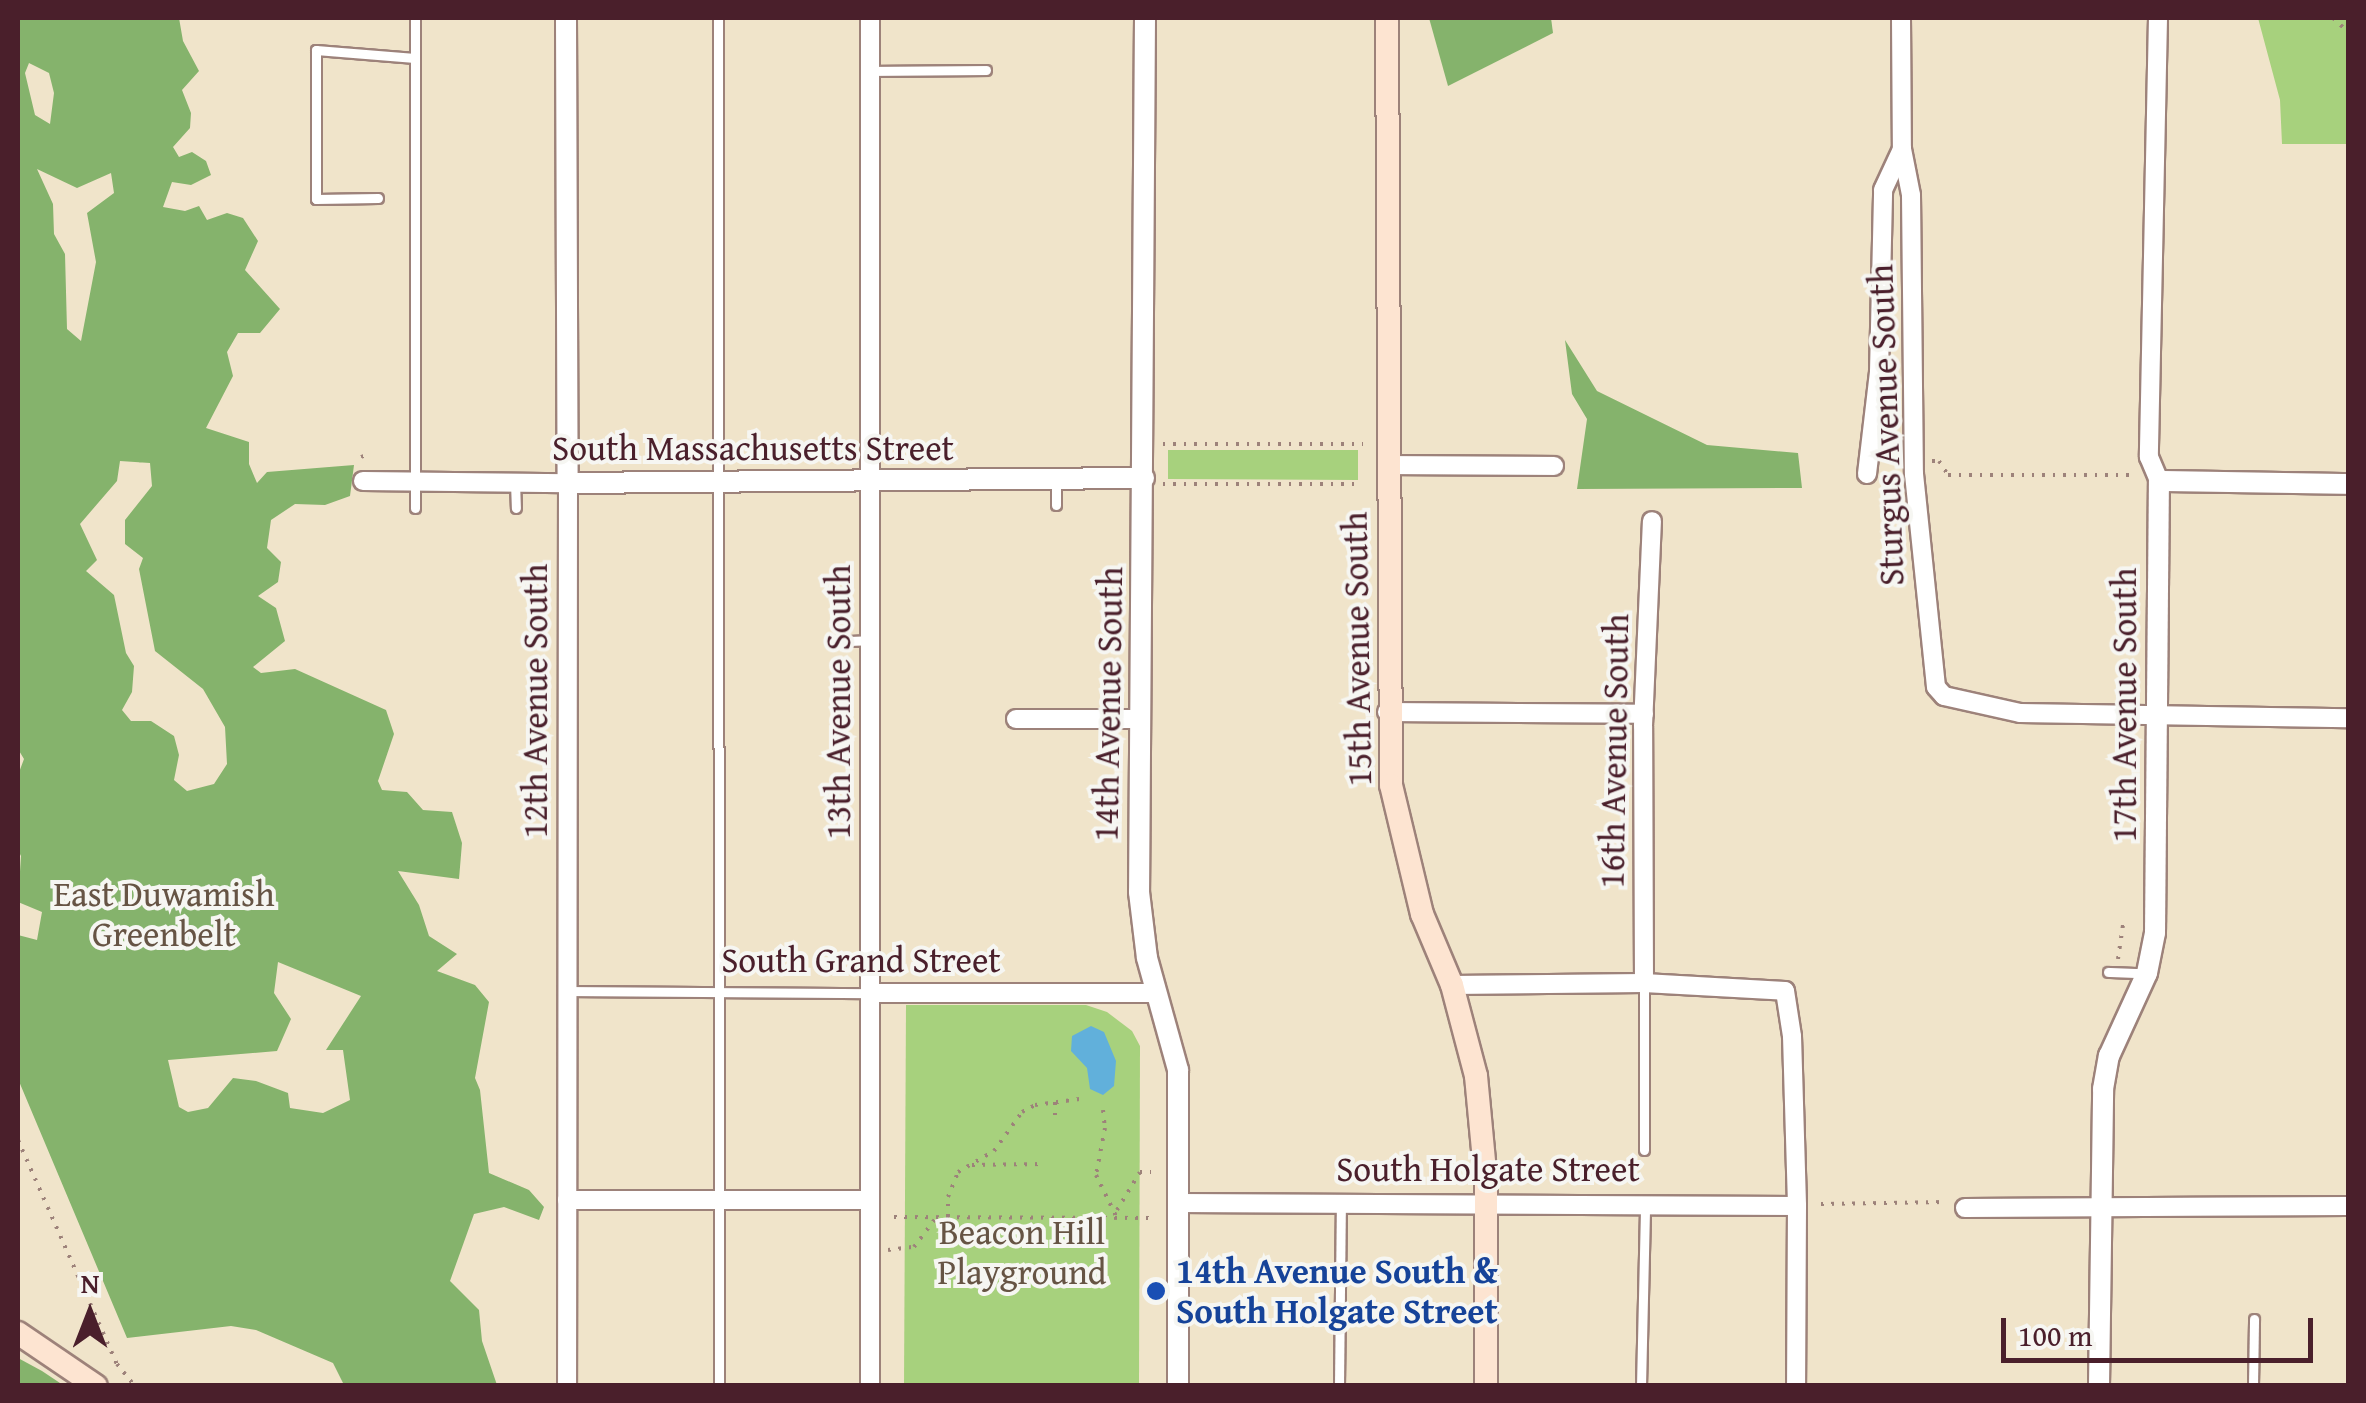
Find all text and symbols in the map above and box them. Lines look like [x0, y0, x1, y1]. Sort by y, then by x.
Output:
street label: Sturgus Avenue South [1859, 263, 1913, 587]
street label: South Massachusetts Street [552, 427, 954, 469]
street label: 15th Avenue South [1334, 511, 1380, 787]
street label: 12th Avenue South [514, 564, 556, 838]
street label: 13th Avenue South [817, 565, 859, 839]
street label: 14th Avenue South [1085, 566, 1131, 842]
street label: 17th Avenue South [2103, 568, 2145, 842]
street label: 16th Avenue South [1591, 613, 1637, 889]
park label: East Duwamish Greenbelt [53, 873, 275, 955]
street label: South Grand Street [721, 939, 1001, 981]
street label: South Holgate Street [1336, 1148, 1640, 1190]
park label: Beacon Hill Playground [937, 1211, 1107, 1293]
place label: 14th Avenue South & South Holgate Street [1176, 1250, 1498, 1332]
text: N [81, 1262, 99, 1303]
north arrow [40, 1263, 140, 1363]
marker: 14th Avenue South & South Holgate Street [1145, 1280, 1167, 1302]
scale bar [2006, 1298, 2318, 1360]
text: 100 m [2018, 1313, 2092, 1357]

